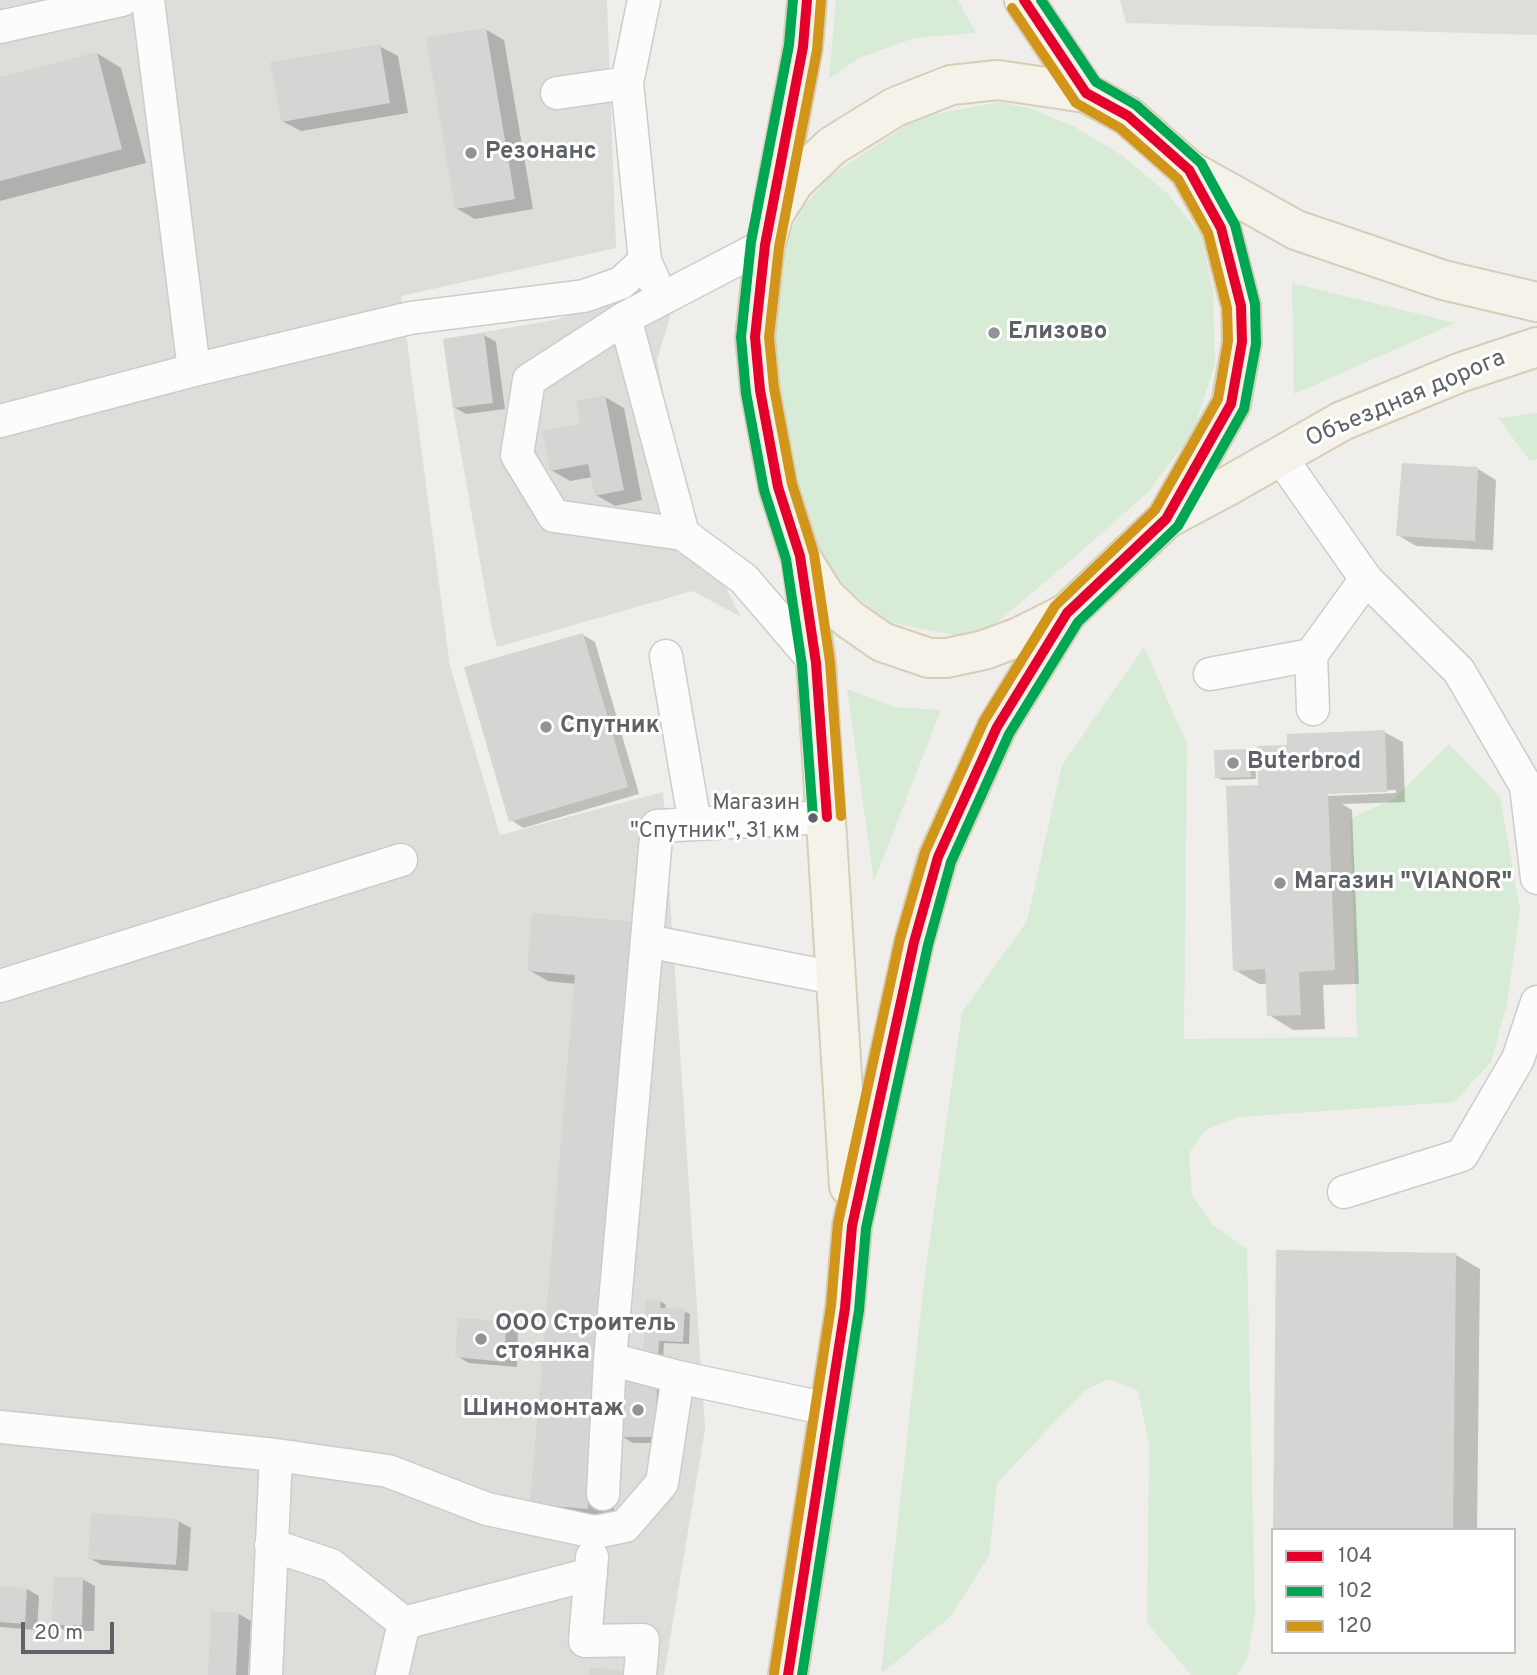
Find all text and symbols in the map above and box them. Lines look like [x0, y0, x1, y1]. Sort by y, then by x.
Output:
place label: Резонанс [485, 139, 597, 167]
marker: Резонанс [463, 145, 479, 161]
place label: Елизово [1008, 319, 1107, 347]
marker: Елизово [986, 325, 1002, 341]
street label: Объездная дорога [1302, 345, 1510, 455]
place label: Спутник [560, 713, 660, 741]
marker: Спутник [538, 719, 554, 735]
place label: Buterbrod [1247, 749, 1361, 777]
marker: Buterbrod [1225, 755, 1241, 771]
place label: Магазин "Спутник", 31 км [630, 792, 800, 844]
marker: Магазин "Спутник", 31 км [806, 811, 820, 825]
place label: Магазин "VIANOR" [1294, 869, 1512, 897]
marker: Магазин "VIANOR" [1272, 875, 1288, 891]
place label: ООО Строитель стоянка [495, 1311, 676, 1367]
marker: ООО Строитель стоянка [473, 1331, 489, 1347]
place label: Шиномонтаж [462, 1396, 624, 1424]
marker: Шиномонтаж [630, 1402, 646, 1418]
legend [1271, 1528, 1516, 1654]
text: 104 [1338, 1543, 1372, 1570]
text: 102 [1338, 1578, 1372, 1605]
scale bar [24, 1608, 117, 1652]
text: 120 [1338, 1613, 1372, 1640]
text: 20 m [34, 1620, 83, 1647]

